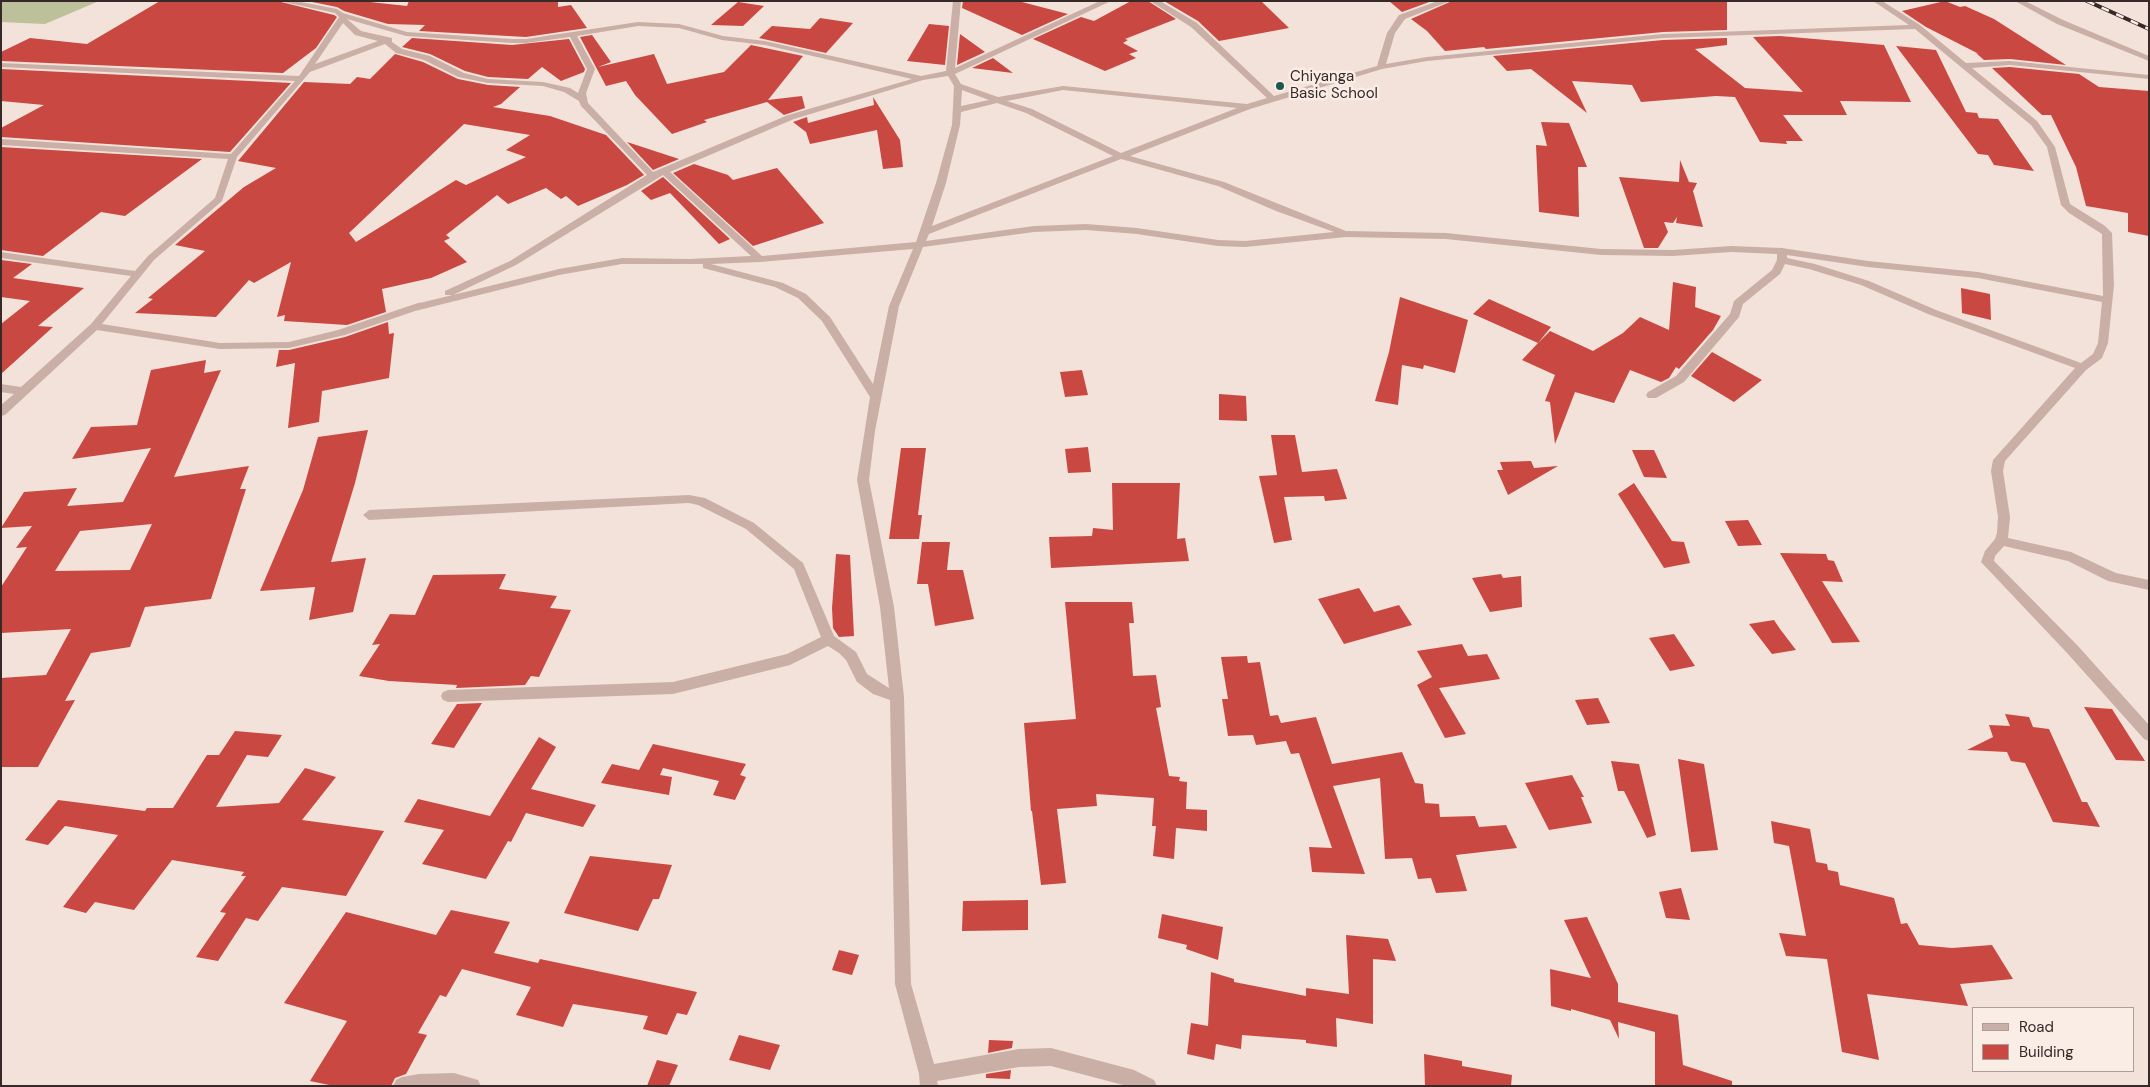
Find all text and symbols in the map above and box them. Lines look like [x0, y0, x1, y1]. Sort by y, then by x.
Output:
place label: Chiyanga Basic School [1290, 68, 1378, 103]
marker: Chiyanga Basic School [1274, 80, 1286, 92]
legend [1972, 1007, 2135, 1072]
text: Road [2019, 1017, 2054, 1037]
text: Building [2019, 1042, 2074, 1062]

